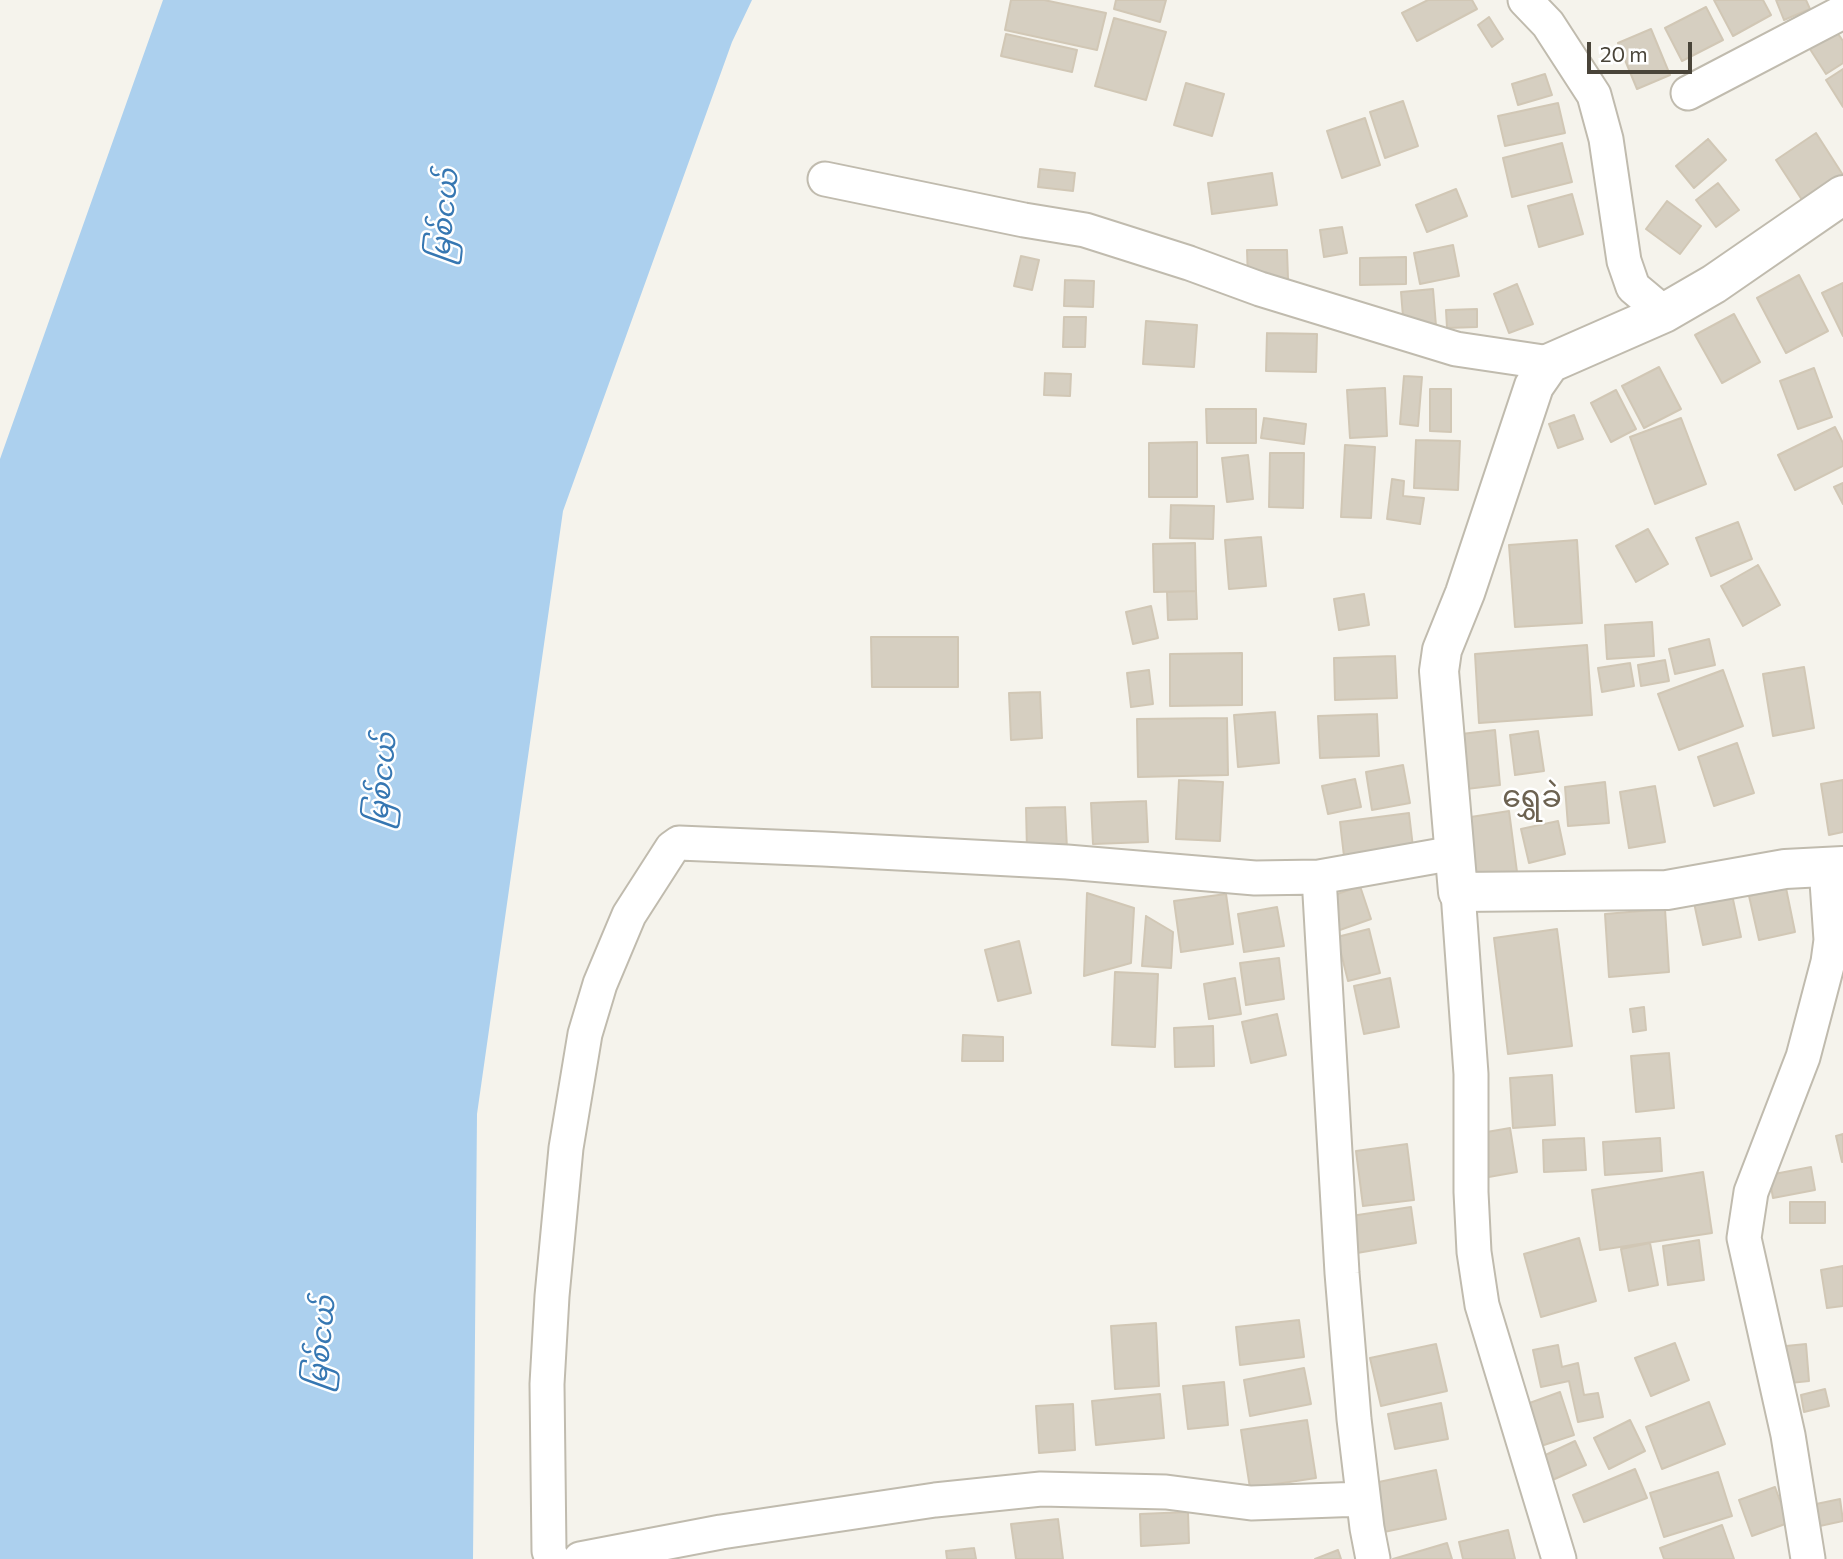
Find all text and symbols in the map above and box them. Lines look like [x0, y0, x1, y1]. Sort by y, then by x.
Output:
scale bar [1591, 28, 1696, 72]
text: 20 m [1600, 41, 1648, 66]
water label: မြစ်ငယ် [422, 168, 466, 264]
water label: မြစ်ငယ် [360, 732, 404, 828]
district label: ရွှေခဲ [1502, 779, 1562, 815]
water label: မြစ်ငယ် [299, 1295, 343, 1391]

